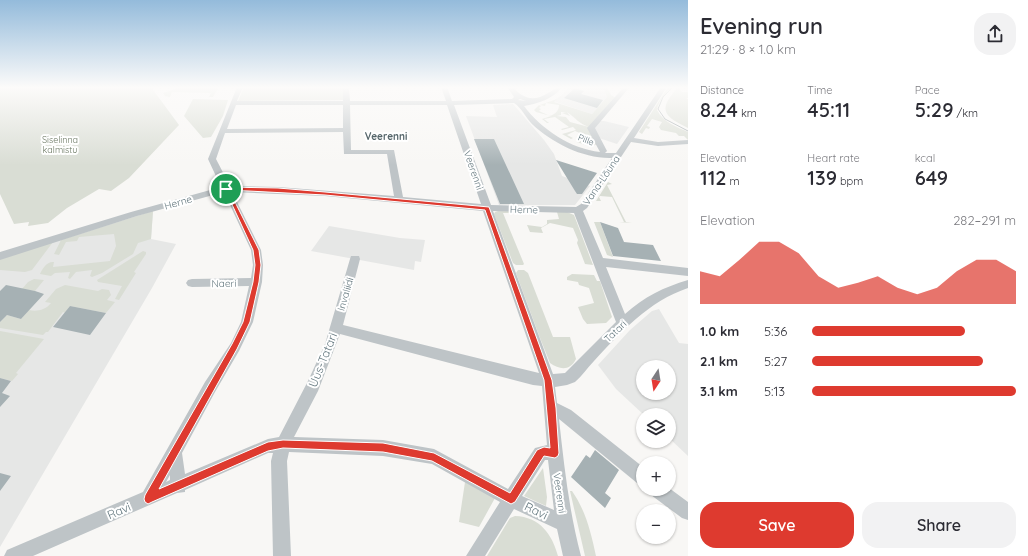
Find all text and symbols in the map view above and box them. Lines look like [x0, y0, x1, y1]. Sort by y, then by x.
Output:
text: Evening run [700, 12, 823, 40]
button: share [974, 13, 1016, 55]
text: 21:29 · 8 × 1.0 km [700, 41, 796, 57]
text: Distance [700, 83, 744, 97]
text: Time [807, 83, 833, 97]
text: Pace [915, 83, 940, 97]
text: 8.24 [700, 97, 738, 122]
text: 45:11 [807, 97, 850, 122]
text: 5:29 [915, 97, 953, 122]
text: km [738, 106, 757, 120]
text: /km [953, 106, 978, 120]
district label: Veerenni [365, 130, 407, 143]
street label: Pille [577, 131, 596, 148]
park label: Siselinna kalmistu [42, 134, 78, 155]
street label: Veerenni [461, 149, 486, 192]
text: Elevation [700, 151, 746, 165]
text: Heart rate [807, 151, 860, 165]
text: kcal [915, 151, 935, 165]
street label: Vana-Lõuna [580, 153, 623, 208]
text: 112 [700, 165, 727, 190]
text: 139 [807, 165, 837, 190]
text: 649 [915, 165, 948, 190]
pin [209, 172, 243, 206]
text: m [727, 174, 740, 188]
text: bpm [837, 174, 863, 188]
icon: arrive [215, 178, 237, 200]
street label: Herne [163, 192, 194, 213]
street label: Herne [510, 203, 539, 216]
text: Elevation [700, 212, 755, 228]
text: 282–291 m [953, 212, 1016, 228]
street label: Invaliidi [334, 276, 356, 312]
street label: Naeri [211, 277, 237, 290]
street label: Tatari [601, 317, 629, 345]
text: 1.0 km [700, 323, 739, 339]
text: 5:36 [764, 323, 787, 339]
street label: Uus-Tatari [305, 330, 340, 389]
text: 2.1 km [700, 353, 738, 369]
text: 5:27 [764, 353, 787, 369]
north arrow [636, 360, 676, 400]
map controls [636, 360, 676, 544]
text: 3.1 km [700, 383, 738, 399]
text: 5:13 [764, 383, 785, 399]
button: layers [636, 408, 676, 448]
button: + [636, 456, 676, 496]
street label: Veerenni [550, 472, 569, 514]
street label: Ravi [105, 499, 133, 522]
street label: Ravi [522, 499, 550, 523]
button: Save [700, 502, 854, 548]
button: Share [862, 502, 1016, 548]
button: − [636, 504, 676, 544]

